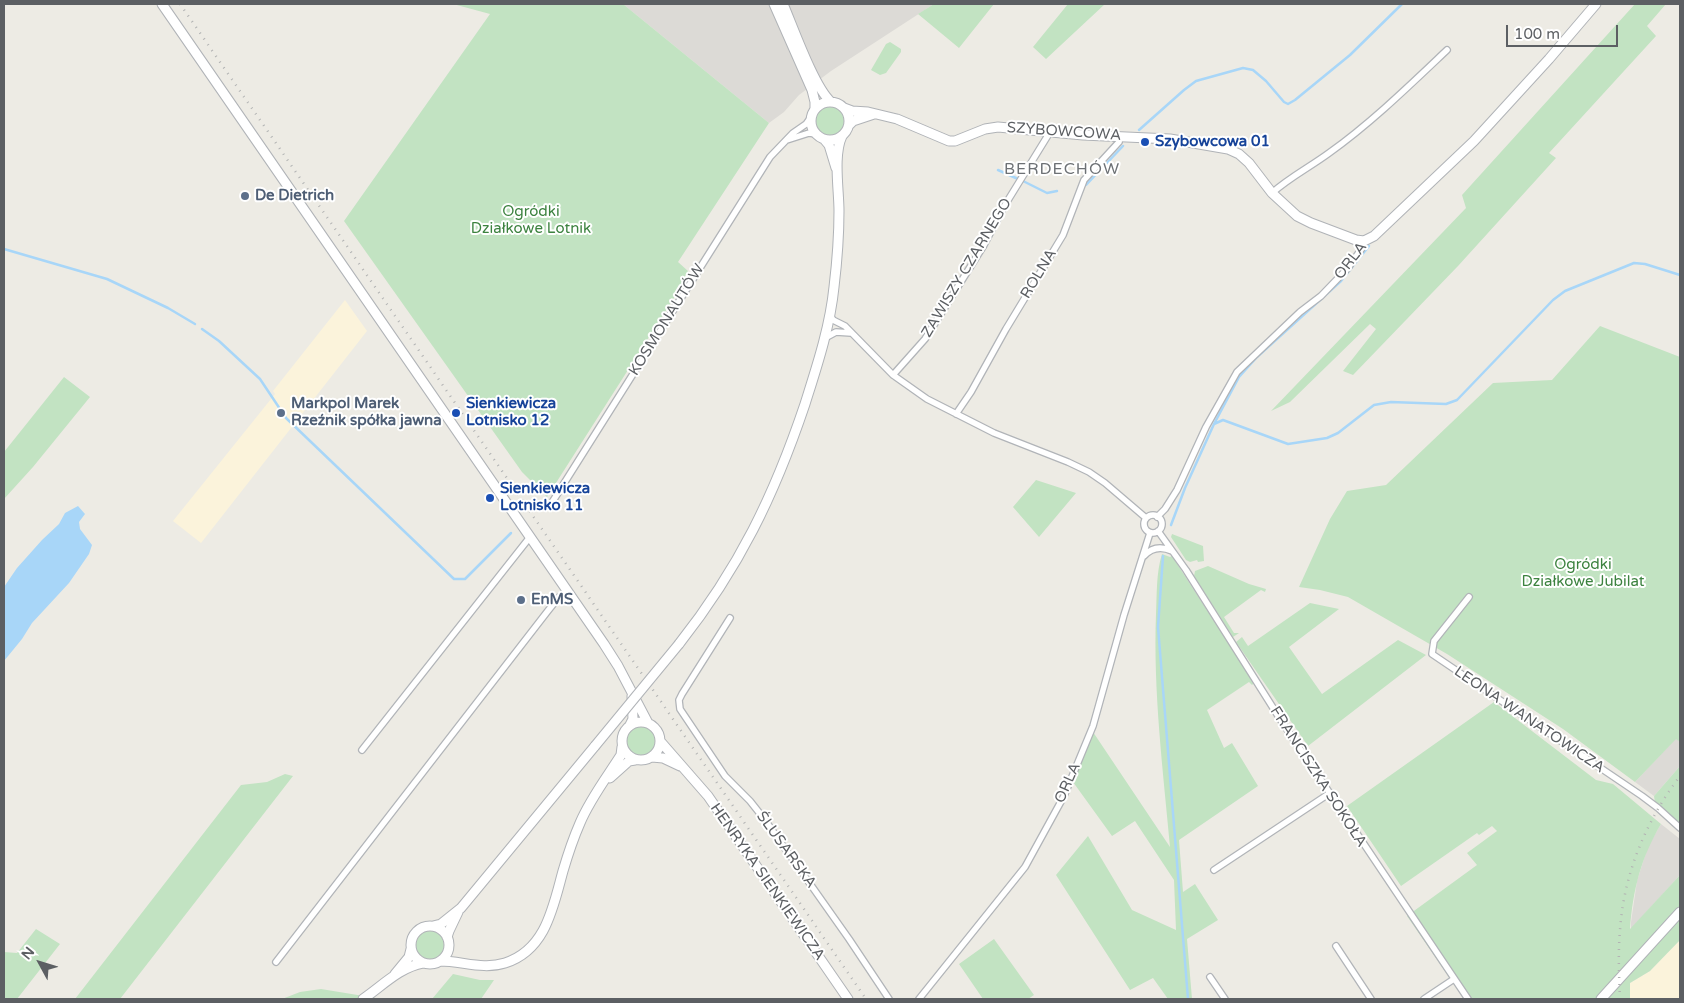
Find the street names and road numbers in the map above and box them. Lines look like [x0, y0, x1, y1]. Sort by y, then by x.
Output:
street label: SZYBOWCOWA [1006, 119, 1122, 145]
street label: ZAWISZY CZARNEGO [918, 195, 1016, 341]
street label: ORLA [1331, 239, 1371, 283]
street label: ROLNA [1017, 246, 1061, 302]
street label: KOSMONAUTÓW [625, 261, 709, 379]
street label: LEONA WANATOWICZA [1450, 663, 1608, 777]
street label: FRANCISZKA SOKOŁA [1266, 703, 1370, 851]
street label: ORLA [1051, 760, 1085, 806]
street label: HENRYKA SIENKIEWICZA [706, 800, 828, 964]
street label: ŚLUSARSKA [752, 808, 820, 892]

